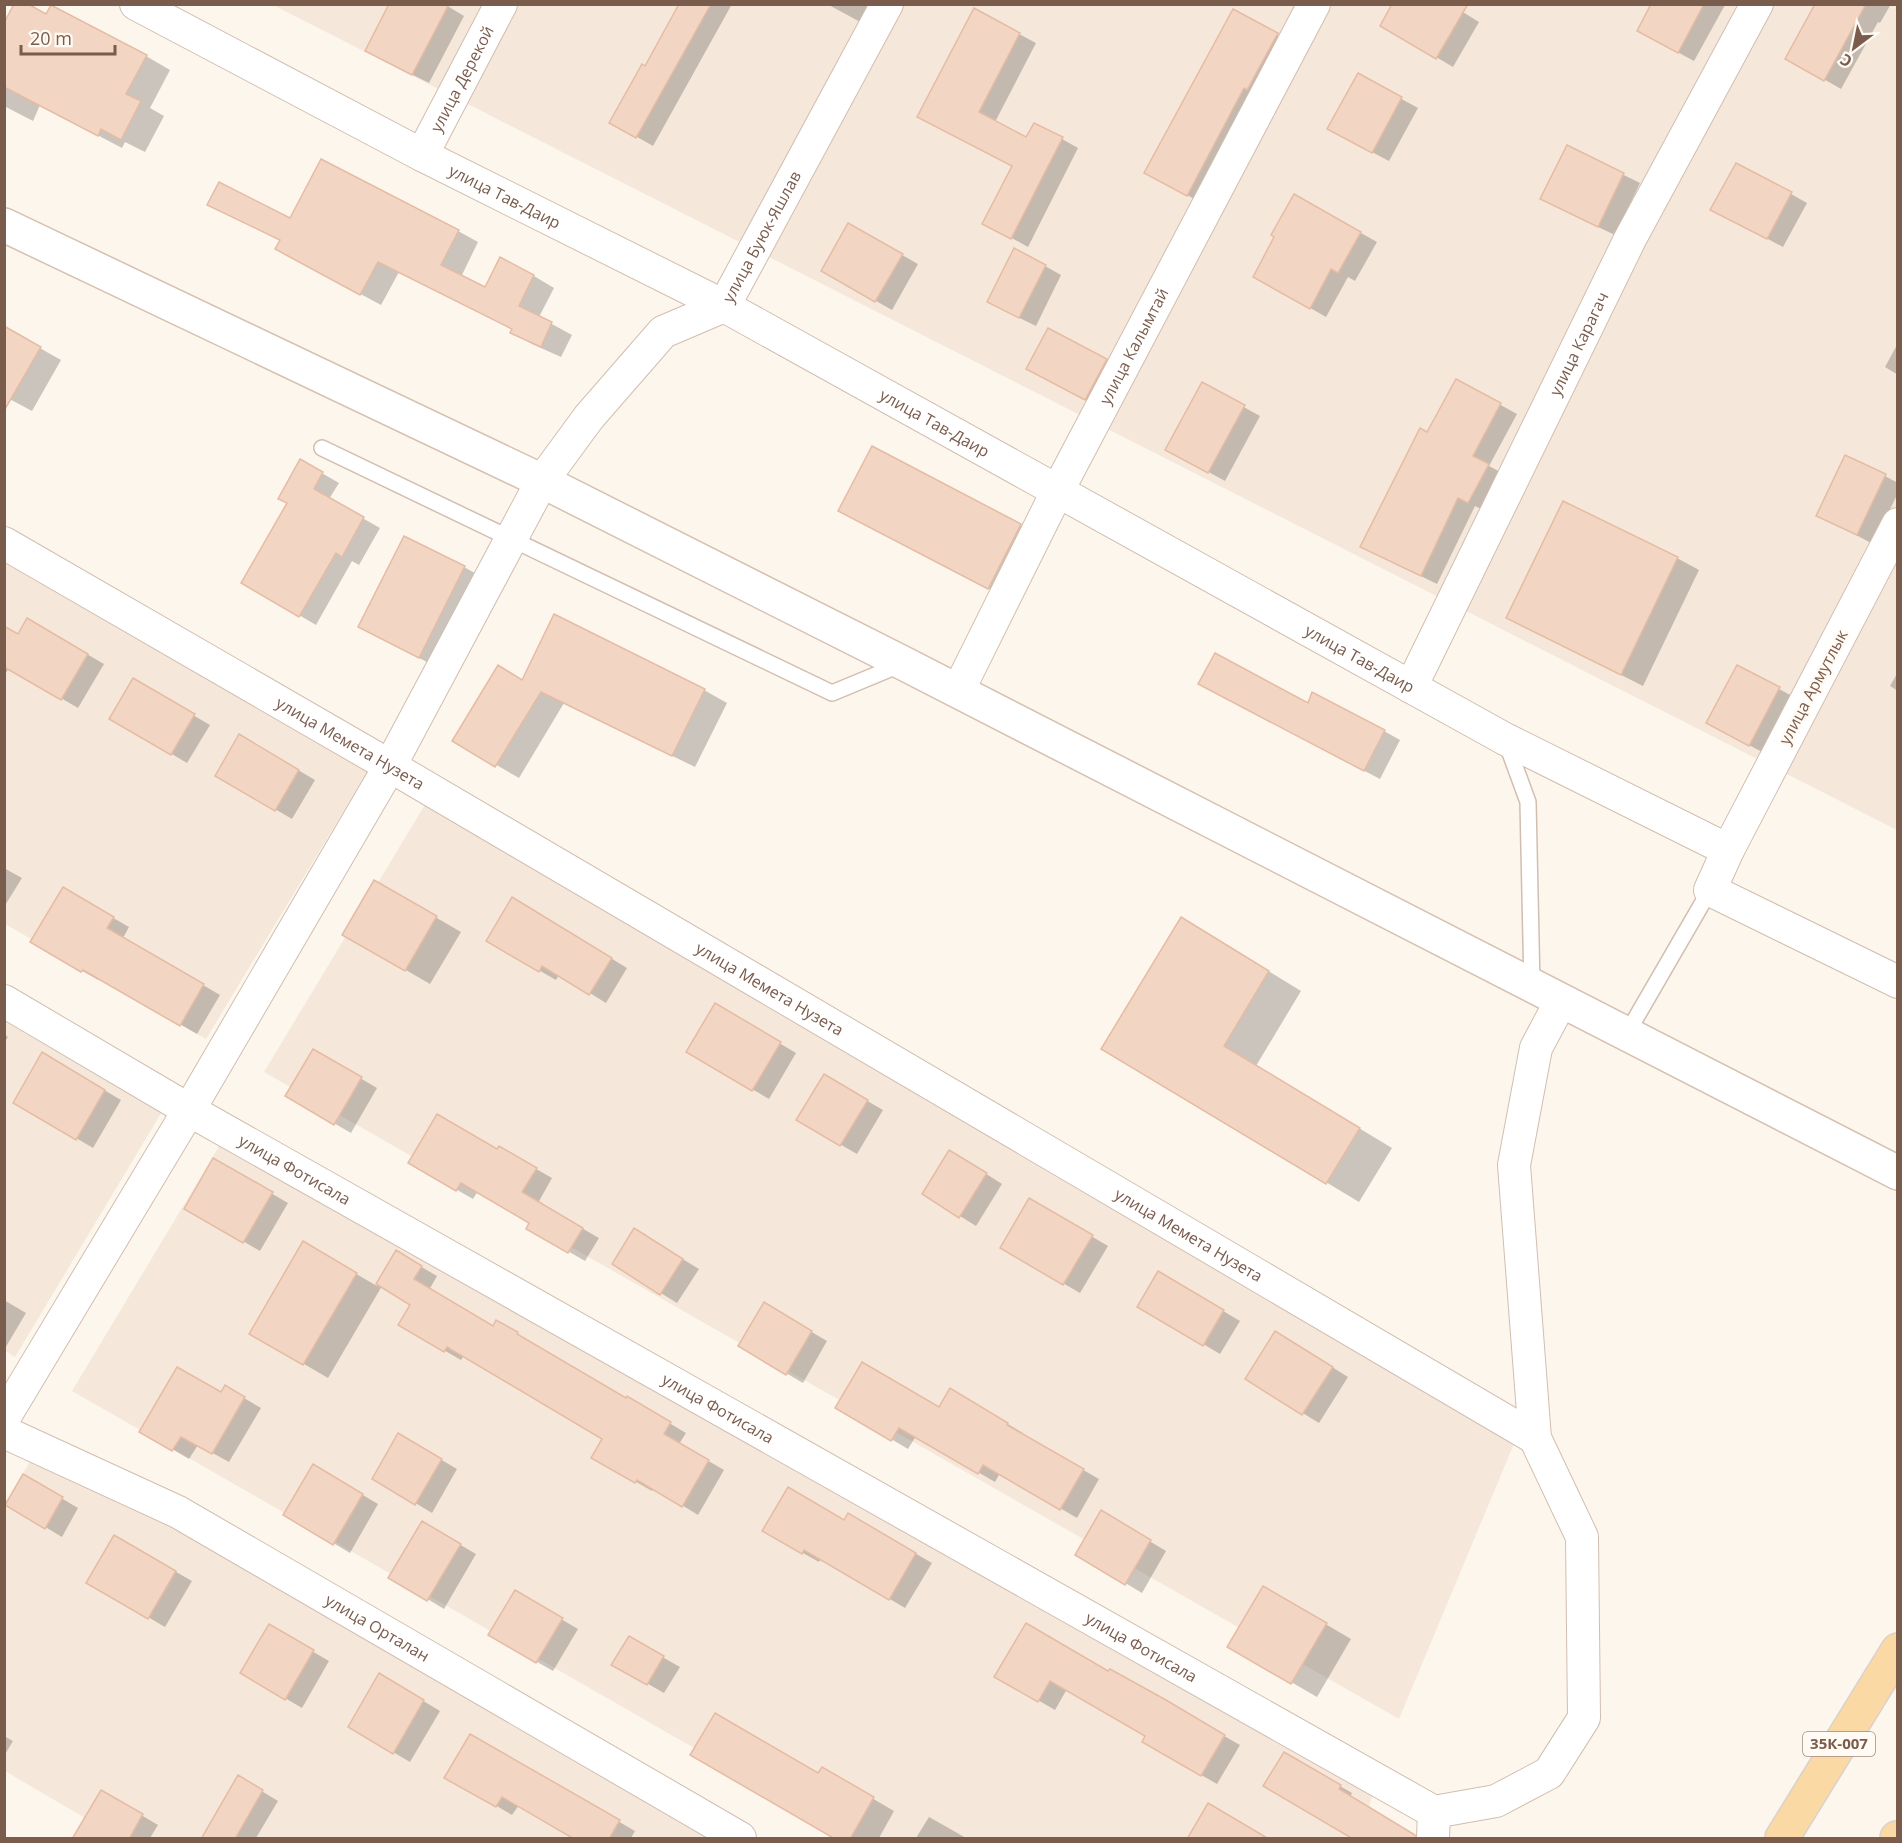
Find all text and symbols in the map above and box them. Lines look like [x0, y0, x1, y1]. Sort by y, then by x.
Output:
scale bar [21, 18, 116, 56]
north arrow [1824, 18, 1884, 78]
street label: улица Дерекой [425, 22, 499, 136]
text: 20 m [30, 26, 72, 50]
text: С [1836, 49, 1856, 73]
street label: улица Тав-Даир [445, 159, 564, 234]
street label: улица Буюк-Яшлав [717, 167, 806, 306]
street label: улица Калымтай [1094, 284, 1173, 408]
street label: улица Карагач [1544, 288, 1614, 400]
street label: улица Тав-Даир [876, 384, 994, 462]
street label: улица Тав-Даир [1301, 619, 1419, 698]
street label: улица Армутлык [1773, 625, 1853, 748]
street label: улица Мемета Нузета [272, 692, 429, 795]
street label: улица Мемета Нузета [692, 937, 848, 1041]
street label: улица Фотисала [235, 1129, 355, 1210]
street label: улица Мемета Нузета [1111, 1183, 1267, 1287]
street label: улица Фотисала [658, 1368, 778, 1449]
street label: улица Орталан [321, 1589, 434, 1667]
street label: улица Фотисала [1081, 1607, 1201, 1687]
road number: 35К-007 [1803, 1732, 1875, 1756]

